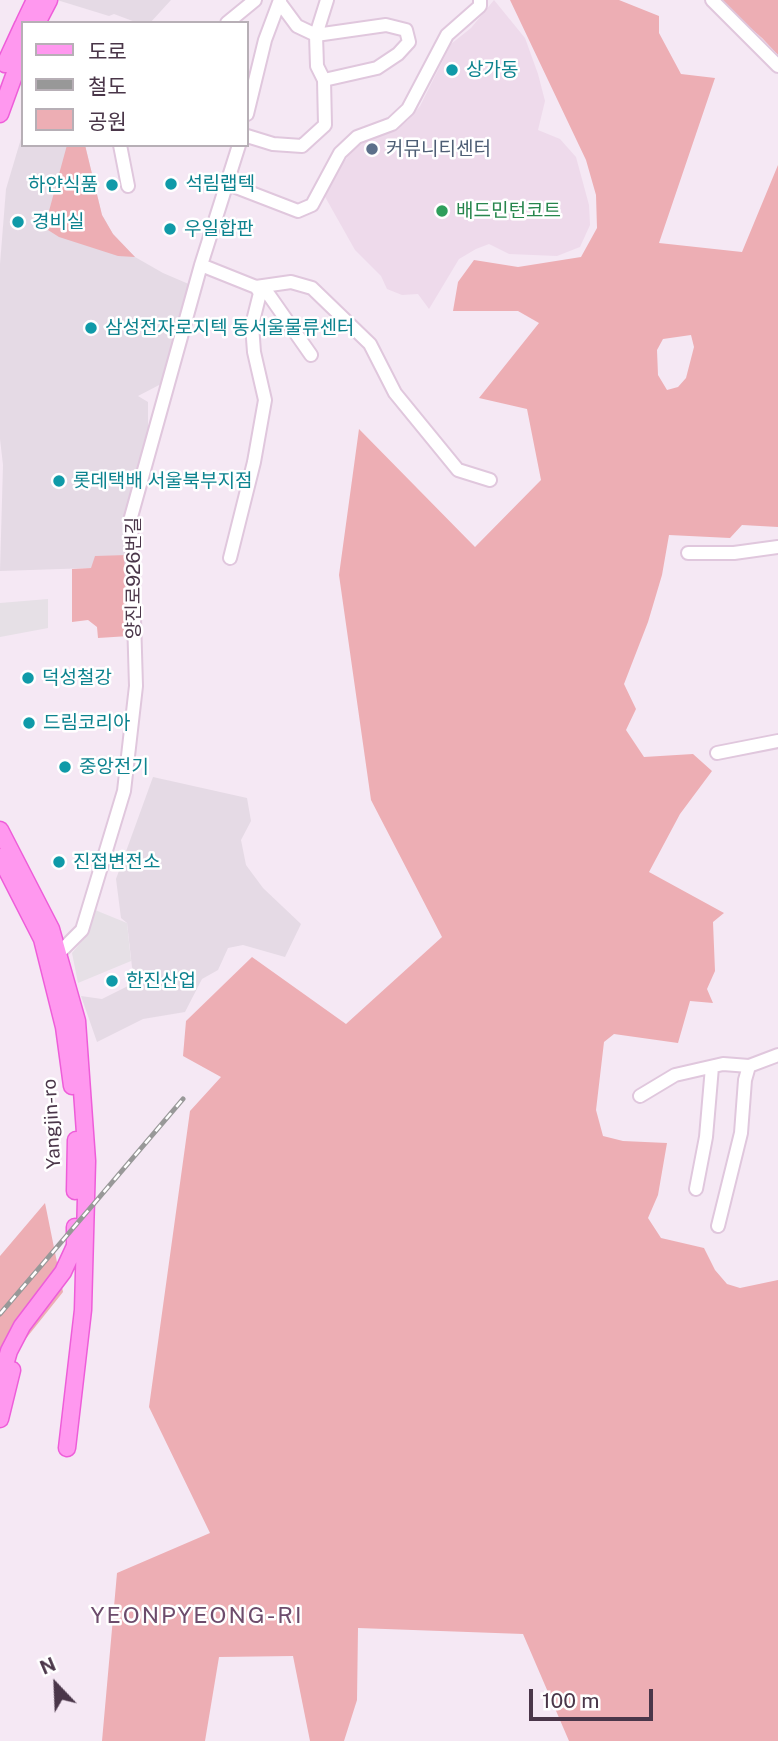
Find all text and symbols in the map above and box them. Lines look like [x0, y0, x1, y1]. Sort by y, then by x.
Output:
legend [21, 21, 248, 147]
text: 도로 [88, 39, 127, 64]
place label: 상가동 [466, 59, 518, 81]
marker: 상가동 [444, 62, 460, 78]
text: 철도 [88, 74, 127, 99]
text: 공원 [88, 109, 127, 134]
place label: 커뮤니티센터 [386, 138, 491, 160]
marker: 커뮤니티센터 [364, 141, 380, 157]
place label: 석림랩텍 [185, 173, 255, 195]
place label: 하얀식품 [28, 174, 98, 196]
marker: 석림랩텍 [163, 176, 179, 192]
marker: 하얀식품 [104, 177, 120, 193]
place label: 배드민턴코트 [456, 200, 561, 222]
marker: 배드민턴코트 [434, 203, 450, 219]
place label: 경비실 [32, 211, 84, 233]
marker: 경비실 [10, 214, 26, 230]
place label: 우일합판 [184, 218, 254, 240]
marker: 우일합판 [162, 221, 178, 237]
place label: 삼성전자로지텍 동서울물류센터 [105, 317, 354, 339]
marker: 삼성전자로지텍 동서울물류센터 [83, 320, 99, 336]
place label: 롯데택배 서울북부지점 [73, 470, 252, 492]
marker: 롯데택배 서울북부지점 [51, 473, 67, 489]
street label: 양진로926번길 [123, 517, 145, 639]
place label: 덕성철강 [42, 667, 112, 689]
marker: 덕성철강 [20, 670, 36, 686]
place label: 드림코리아 [43, 712, 130, 734]
marker: 드림코리아 [21, 715, 37, 731]
place label: 중앙전기 [79, 756, 149, 778]
marker: 중앙전기 [57, 759, 73, 775]
place label: 진접변전소 [73, 851, 160, 873]
marker: 진접변전소 [51, 854, 67, 870]
place label: 한진산업 [126, 970, 196, 992]
marker: 한진산업 [104, 973, 120, 989]
street label: Yangjin-ro [38, 1078, 66, 1170]
district label: YEONPYEONG-RI [92, 1602, 302, 1630]
north arrow [21, 1650, 91, 1720]
text: N [37, 1653, 59, 1679]
scale bar [533, 1674, 657, 1718]
text: 100 m [542, 1688, 599, 1713]

